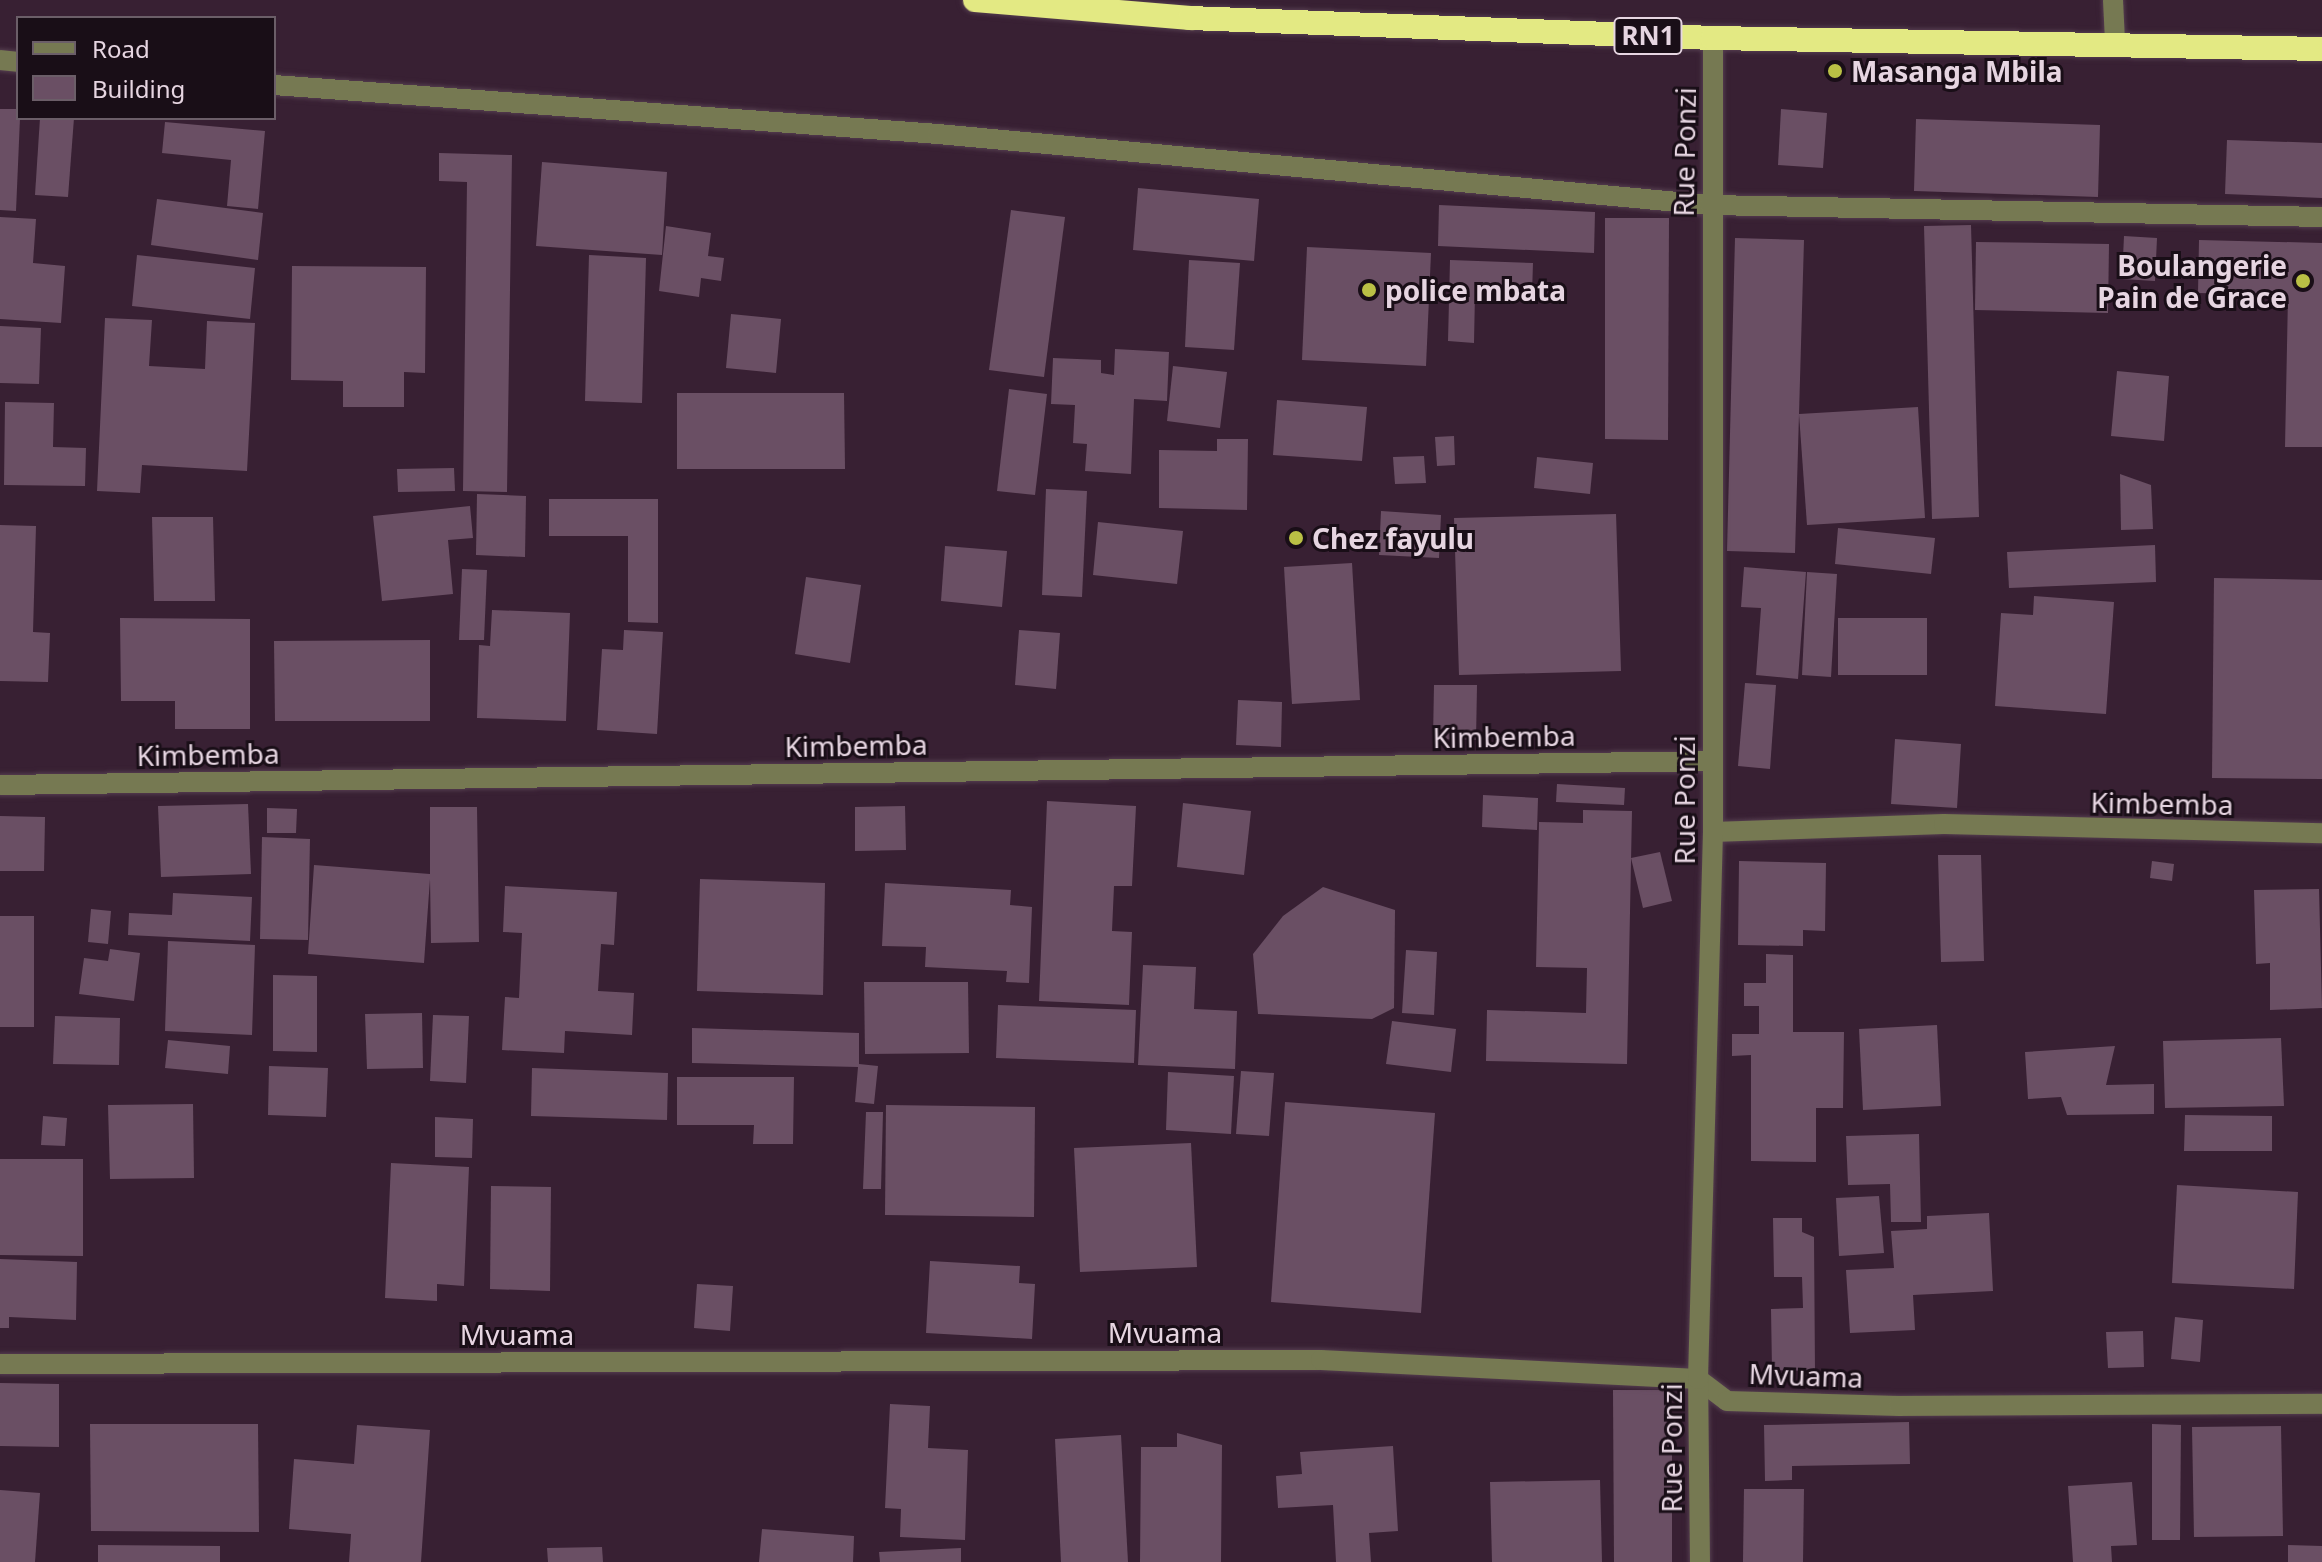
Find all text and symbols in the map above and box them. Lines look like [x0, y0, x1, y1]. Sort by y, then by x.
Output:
road number: RN1 [1612, 14, 1684, 58]
legend [16, 16, 276, 120]
text: Road [92, 32, 150, 65]
place label: Masanga Mbila [1851, 54, 2063, 88]
marker: Masanga Mbila [1826, 62, 1844, 80]
text: Building [92, 72, 185, 105]
street label: Rue Ponzi [1666, 87, 1702, 217]
place label: Boulangerie Pain de Grace [2097, 248, 2287, 314]
marker: Boulangerie Pain de Grace [2294, 272, 2312, 290]
place label: police mbata [1385, 273, 1566, 307]
marker: police mbata [1360, 281, 1378, 299]
place label: Chez fayulu [1312, 521, 1474, 555]
marker: Chez fayulu [1287, 529, 1305, 547]
street label: Kimbemba [1432, 718, 1576, 754]
street label: Kimbemba [784, 727, 928, 763]
street label: Rue Ponzi [1667, 735, 1701, 865]
street label: Kimbemba [136, 736, 280, 772]
street label: Kimbemba [2090, 785, 2234, 821]
street label: Mvuama [1108, 1315, 1222, 1349]
street label: Mvuama [460, 1317, 574, 1351]
street label: Mvuama [1748, 1356, 1864, 1394]
street label: Rue Ponzi [1654, 1383, 1688, 1513]

